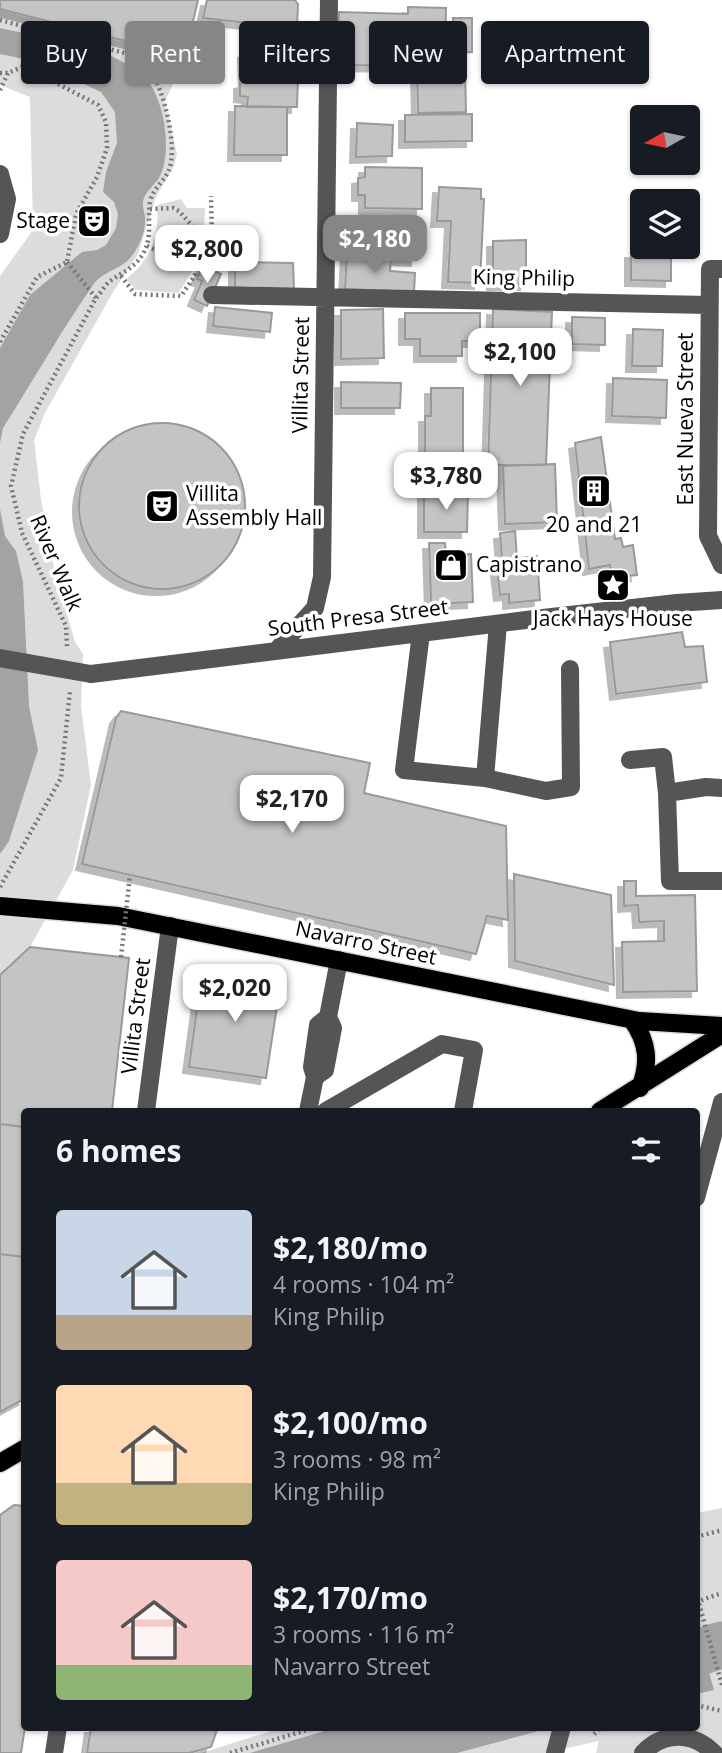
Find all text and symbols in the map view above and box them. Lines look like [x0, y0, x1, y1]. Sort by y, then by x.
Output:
chip: Buy [21, 21, 111, 84]
chip: Rent [125, 21, 225, 84]
chip: Filters [239, 21, 355, 84]
chip: New [369, 21, 467, 84]
chip: Apartment [481, 21, 649, 84]
north arrow [630, 105, 700, 175]
map controls [630, 105, 700, 259]
button: layers [630, 189, 700, 259]
theatre icon: Stage [75, 202, 113, 240]
place label: Stage [16, 206, 70, 234]
pin: $2,180 [318, 216, 432, 275]
text: $2,180 [339, 222, 411, 254]
pin: $2,800 [150, 226, 264, 285]
text: $2,800 [171, 232, 243, 264]
street label: King Philip [473, 262, 575, 292]
street label: Villita Street [285, 316, 315, 434]
pin: $2,100 [463, 328, 577, 388]
street label: East Nueva Street [671, 332, 699, 506]
text: $2,100 [484, 335, 556, 367]
pin: $3,780 [389, 452, 503, 512]
text: $3,780 [410, 459, 482, 491]
building icon: 20 and 21 [575, 472, 613, 510]
place label: Villita Assembly Hall [186, 479, 322, 531]
theatre icon: Villita Assembly Hall [143, 487, 181, 525]
street label: River Walk [24, 510, 90, 615]
place label: 20 and 21 [546, 510, 642, 538]
shop icon: Capistrano [432, 546, 470, 584]
place label: Capistrano [476, 550, 582, 578]
place icon: Jack Hays House [594, 566, 632, 604]
street label: South Presa Street [266, 592, 450, 642]
place label: Jack Hays House [531, 604, 693, 632]
pin: $2,170 [235, 776, 349, 835]
text: $2,170 [256, 782, 328, 814]
street label: Navarro Street [293, 913, 439, 971]
street label: Villita Street [114, 956, 156, 1076]
pin: $2,020 [178, 964, 292, 1024]
text: $2,020 [199, 971, 271, 1003]
text: 6 homes [56, 1130, 181, 1171]
icon: filters [627, 1131, 665, 1169]
text: $2,180/mo [273, 1227, 428, 1268]
icon: home [112, 1238, 196, 1322]
text: 4 rooms · 104 m² [273, 1268, 454, 1300]
text: King Philip [273, 1300, 385, 1332]
text: $2,100/mo [273, 1402, 428, 1443]
icon: home [112, 1413, 196, 1497]
text: 3 rooms · 98 m² [273, 1443, 441, 1475]
text: King Philip [273, 1475, 385, 1507]
text: $2,170/mo [273, 1577, 428, 1618]
icon: home [112, 1588, 196, 1672]
text: 3 rooms · 116 m² [273, 1618, 454, 1650]
text: Navarro Street [273, 1650, 430, 1682]

